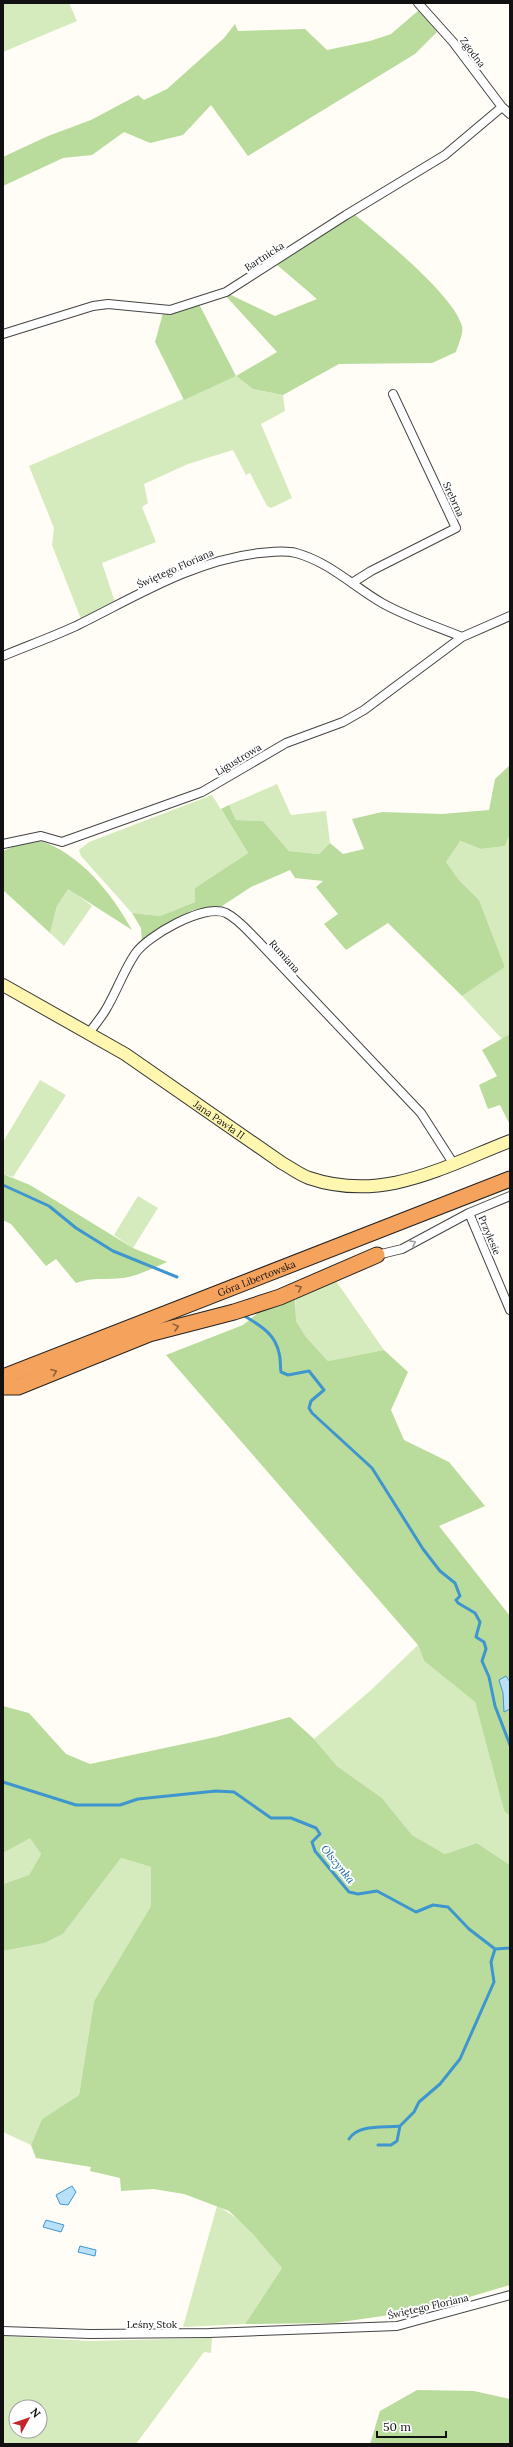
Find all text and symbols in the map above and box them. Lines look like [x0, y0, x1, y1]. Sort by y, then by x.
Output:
street label: Zgodna [457, 35, 488, 70]
street label: Bartnicka [242, 239, 286, 274]
street label: Srebrna [440, 480, 467, 519]
street label: Świętego Floriana [135, 546, 216, 591]
street label: Ligustrowa [213, 741, 264, 778]
street label: Rumiana [266, 937, 303, 976]
street label: Jana Pawła II [190, 1097, 247, 1142]
street label: Przylesie [475, 1213, 504, 1257]
one-way arrow [409, 1240, 417, 1247]
street label: Góra Libertowska [216, 1257, 297, 1300]
one-way arrow [295, 1285, 303, 1293]
one-way arrow [172, 1323, 179, 1332]
one-way arrow [50, 1369, 57, 1377]
water label: Olszynka [318, 1842, 358, 1887]
street label: Świętego Floriana [386, 2291, 470, 2322]
street label: Leśny Stok [127, 2318, 178, 2331]
north arrow [8, 2399, 48, 2439]
text: N [28, 2405, 44, 2421]
scale bar [377, 2413, 446, 2439]
text: 50 m [383, 2419, 411, 2434]

